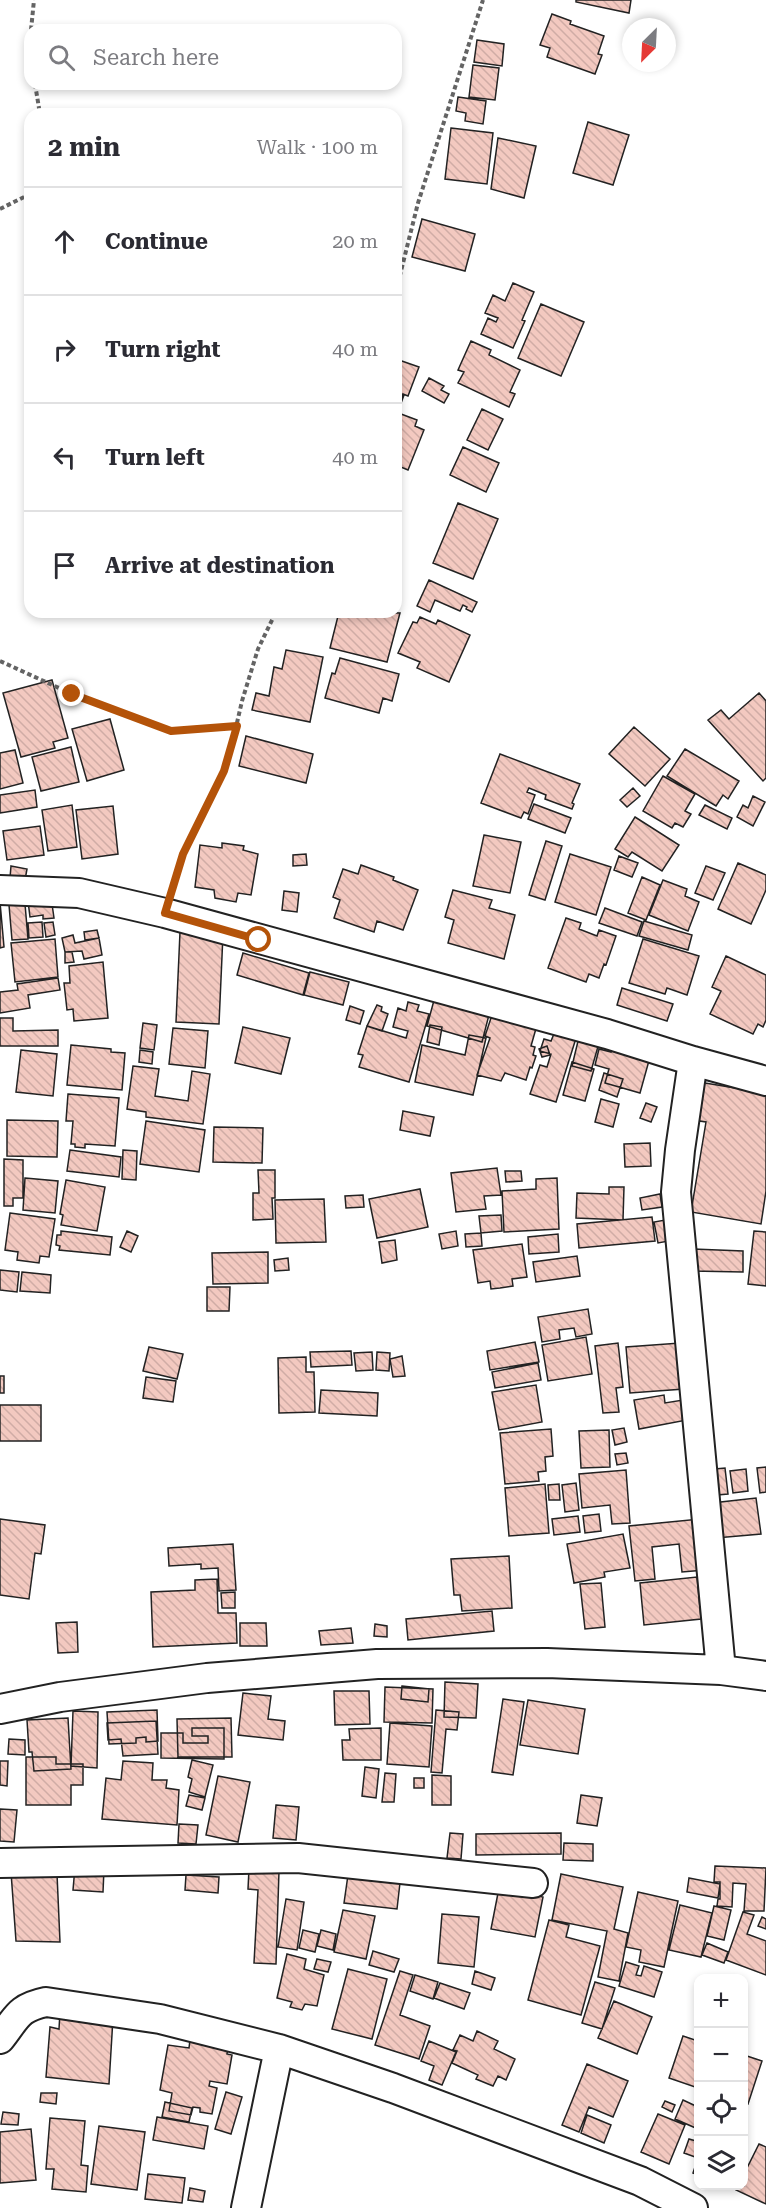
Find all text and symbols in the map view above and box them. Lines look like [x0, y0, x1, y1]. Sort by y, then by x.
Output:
north arrow [622, 18, 676, 72]
search box [24, 24, 402, 90]
icon: search [45, 41, 78, 74]
text: Search here [93, 45, 219, 70]
text: 2 min [48, 132, 120, 162]
text: Walk · 100 m [257, 135, 378, 159]
icon: ahead [48, 225, 81, 258]
text: Continue [105, 229, 208, 254]
text: 20 m [332, 229, 378, 253]
icon: right [48, 333, 81, 366]
text: Turn right [105, 337, 220, 362]
text: 40 m [332, 337, 378, 361]
icon: left [48, 441, 81, 474]
text: Turn left [105, 445, 205, 470]
text: 40 m [332, 445, 378, 469]
icon: arrive [48, 549, 81, 582]
text: Arrive at destination [105, 553, 334, 578]
route end [58, 680, 84, 706]
route start [245, 926, 271, 952]
map controls [694, 1974, 748, 2190]
button: + [694, 1974, 748, 2028]
button: − [694, 2028, 748, 2082]
button: locate [694, 2082, 748, 2136]
button: layers [694, 2136, 748, 2190]

